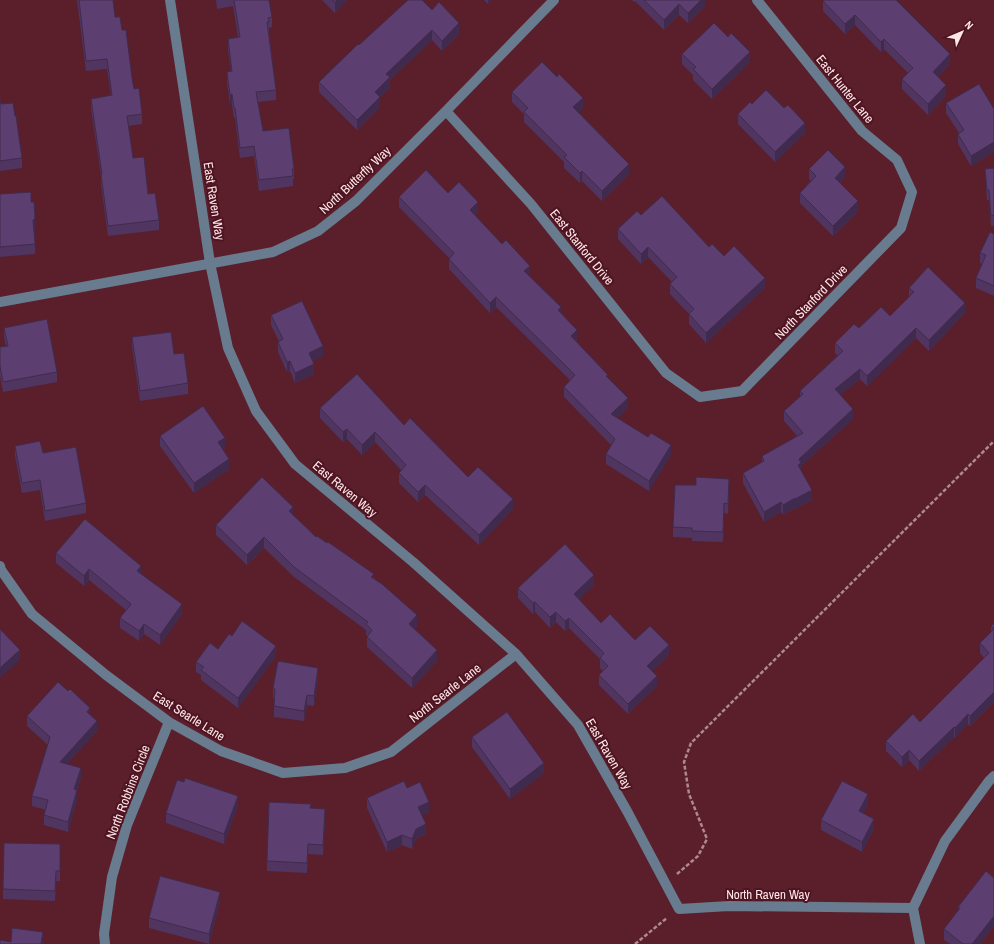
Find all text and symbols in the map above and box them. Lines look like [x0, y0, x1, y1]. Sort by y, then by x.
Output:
north arrow [942, 12, 982, 52]
text: N [962, 18, 976, 32]
street label: East Hunter Lane [812, 51, 878, 127]
street label: North Butterfly Way [316, 142, 395, 218]
street label: East Raven Way [199, 161, 229, 242]
street label: East Stanford Drive [546, 206, 618, 289]
street label: North Stanford Drive [771, 261, 851, 343]
street label: East Raven Way [309, 457, 381, 521]
street label: North Searle Lane [406, 660, 484, 726]
street label: East Searle Lane [150, 687, 228, 745]
street label: East Raven Way [582, 716, 636, 793]
street label: North Robbins Circle [102, 742, 154, 842]
street label: North Raven Way [726, 886, 811, 903]

